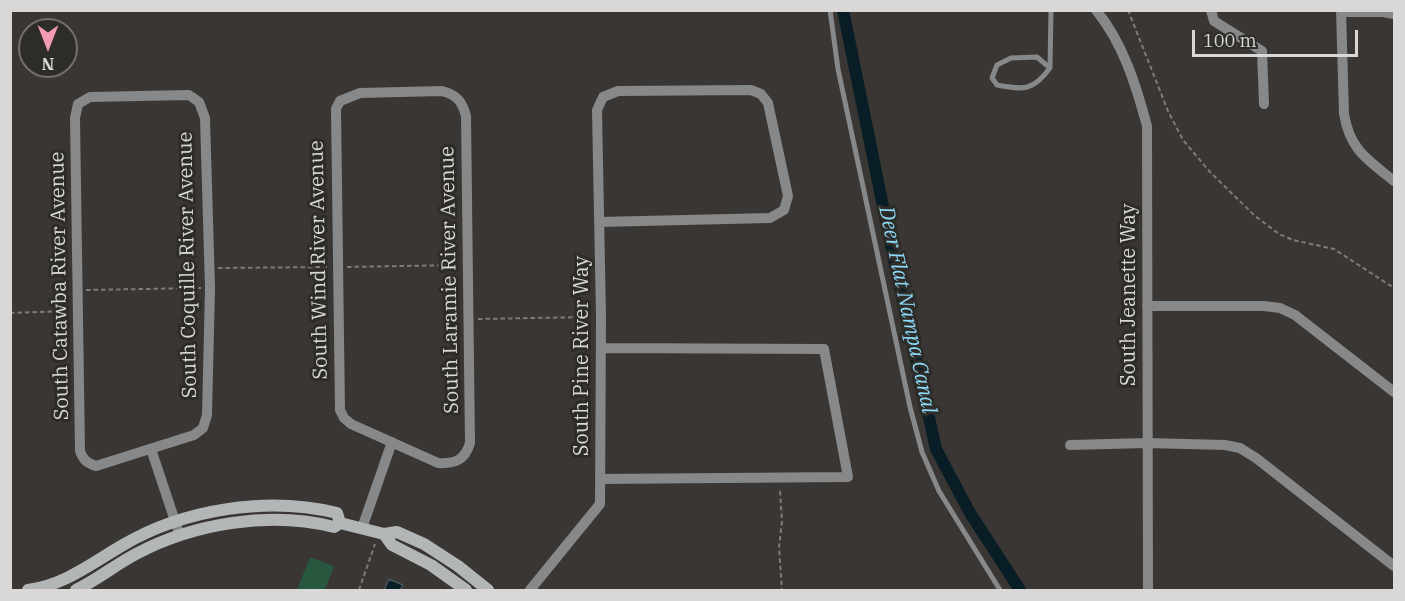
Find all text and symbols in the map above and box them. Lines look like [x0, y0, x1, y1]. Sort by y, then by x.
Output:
north arrow [18, 18, 78, 78]
scale bar [1195, 18, 1362, 56]
text: 100 m [1203, 29, 1257, 52]
text: N [42, 54, 54, 74]
street label: South Coquille River Avenue [174, 132, 202, 398]
street label: South Wind River Avenue [305, 140, 333, 380]
street label: South Laramie River Avenue [436, 146, 464, 414]
street label: South Catawba River Avenue [46, 151, 74, 421]
water label: Deer Flat Nampa Canal [873, 204, 941, 416]
street label: South Jeanette Way [1117, 204, 1141, 386]
street label: South Pine River Way [570, 256, 594, 456]

